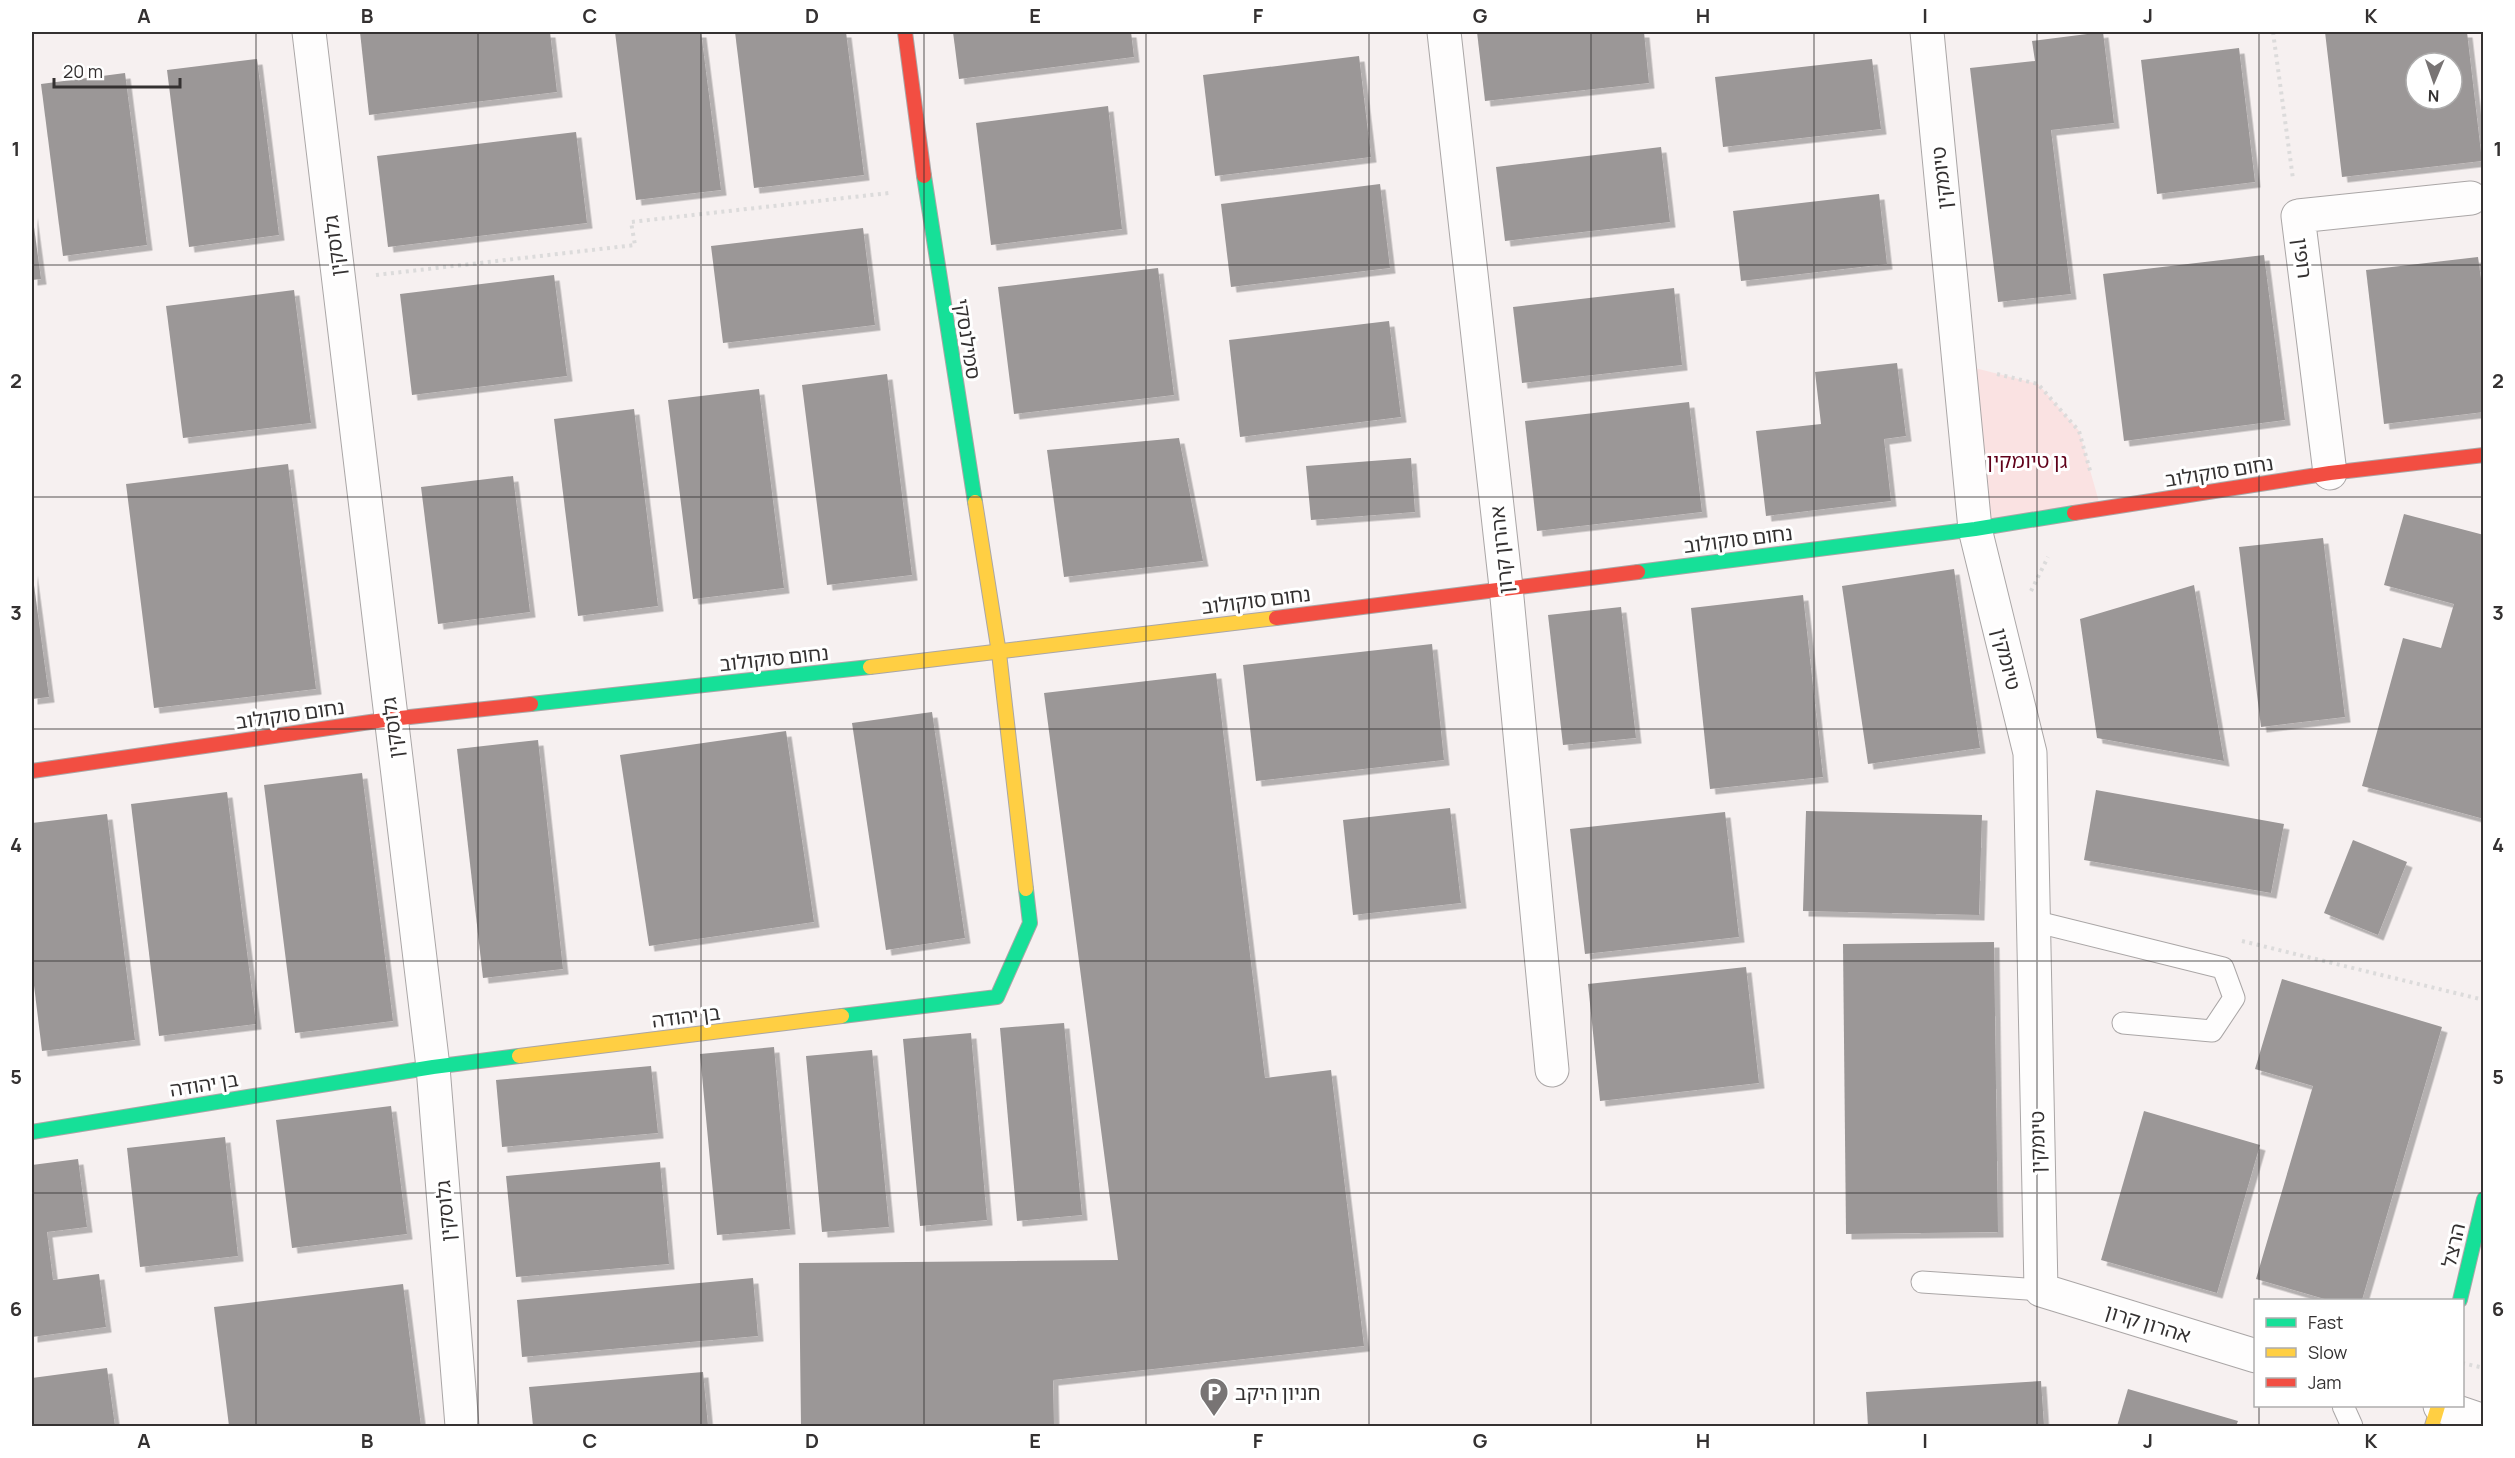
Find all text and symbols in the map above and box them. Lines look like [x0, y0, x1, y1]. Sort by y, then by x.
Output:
text: A [137, 2, 151, 29]
text: B [361, 2, 374, 29]
text: C [583, 2, 597, 29]
text: D [805, 2, 819, 29]
text: E [1029, 2, 1041, 29]
text: F [1253, 2, 1264, 29]
text: G [1473, 2, 1488, 29]
text: H [1696, 2, 1710, 29]
text: I [1922, 2, 1928, 29]
text: J [2143, 2, 2153, 29]
text: K [2365, 2, 2378, 29]
scale bar [54, 51, 180, 89]
north arrow [2404, 51, 2464, 111]
text: 20 m [63, 59, 103, 83]
text: N [2427, 85, 2440, 107]
text: 1 [12, 135, 20, 162]
text: 1 [2494, 135, 2502, 162]
street label: טיומקין [1924, 145, 1958, 211]
street label: גלוסקין [317, 213, 351, 278]
street label: רופין [2287, 236, 2319, 280]
street label: סמילנסקי [948, 297, 988, 381]
text: 2 [10, 367, 22, 394]
text: 2 [2492, 367, 2504, 394]
park label: גן טיומקין [1987, 447, 2068, 474]
street label: נחום סוקולוב [2163, 449, 2275, 493]
street label: אהרון קרון [1483, 505, 1519, 595]
street label: נחום סוקולוב [1682, 519, 1794, 559]
street label: נחום סוקולוב [1200, 580, 1312, 620]
text: 3 [10, 599, 22, 626]
text: 3 [2492, 599, 2504, 626]
street label: טיומקין [1986, 625, 2028, 693]
street label: נחום סוקולוב [718, 639, 830, 677]
street label: נחום סוקולוב [234, 693, 346, 735]
street label: גלוסקין [375, 695, 409, 760]
text: 4 [10, 831, 22, 858]
text: 4 [2492, 831, 2504, 858]
street label: בן יהודה [650, 998, 722, 1034]
text: 5 [10, 1063, 22, 1090]
text: 5 [2492, 1063, 2504, 1090]
street label: בן יהודה [168, 1065, 240, 1103]
street label: טיומקין [2023, 1110, 2051, 1174]
street label: גלוסקין [429, 1179, 461, 1243]
street label: הרצל [2435, 1220, 2471, 1270]
text: 6 [10, 1295, 22, 1322]
text: 6 [2492, 1295, 2504, 1322]
street label: אהרון קרון [2102, 1297, 2194, 1349]
legend [2254, 1299, 2464, 1407]
text: Fast [2308, 1310, 2343, 1334]
text: Slow [2308, 1340, 2348, 1364]
text: Jam [2308, 1370, 2342, 1394]
parking icon: חניון היקב [1198, 1376, 1230, 1418]
place label: חניון היקב [1235, 1379, 1320, 1406]
text: A [137, 1427, 151, 1454]
text: B [361, 1427, 374, 1454]
text: C [583, 1427, 597, 1454]
text: D [805, 1427, 819, 1454]
text: E [1029, 1427, 1041, 1454]
text: F [1253, 1427, 1264, 1454]
text: G [1473, 1427, 1488, 1454]
text: H [1696, 1427, 1710, 1454]
text: I [1922, 1427, 1928, 1454]
text: J [2143, 1427, 2153, 1454]
text: K [2365, 1427, 2378, 1454]

